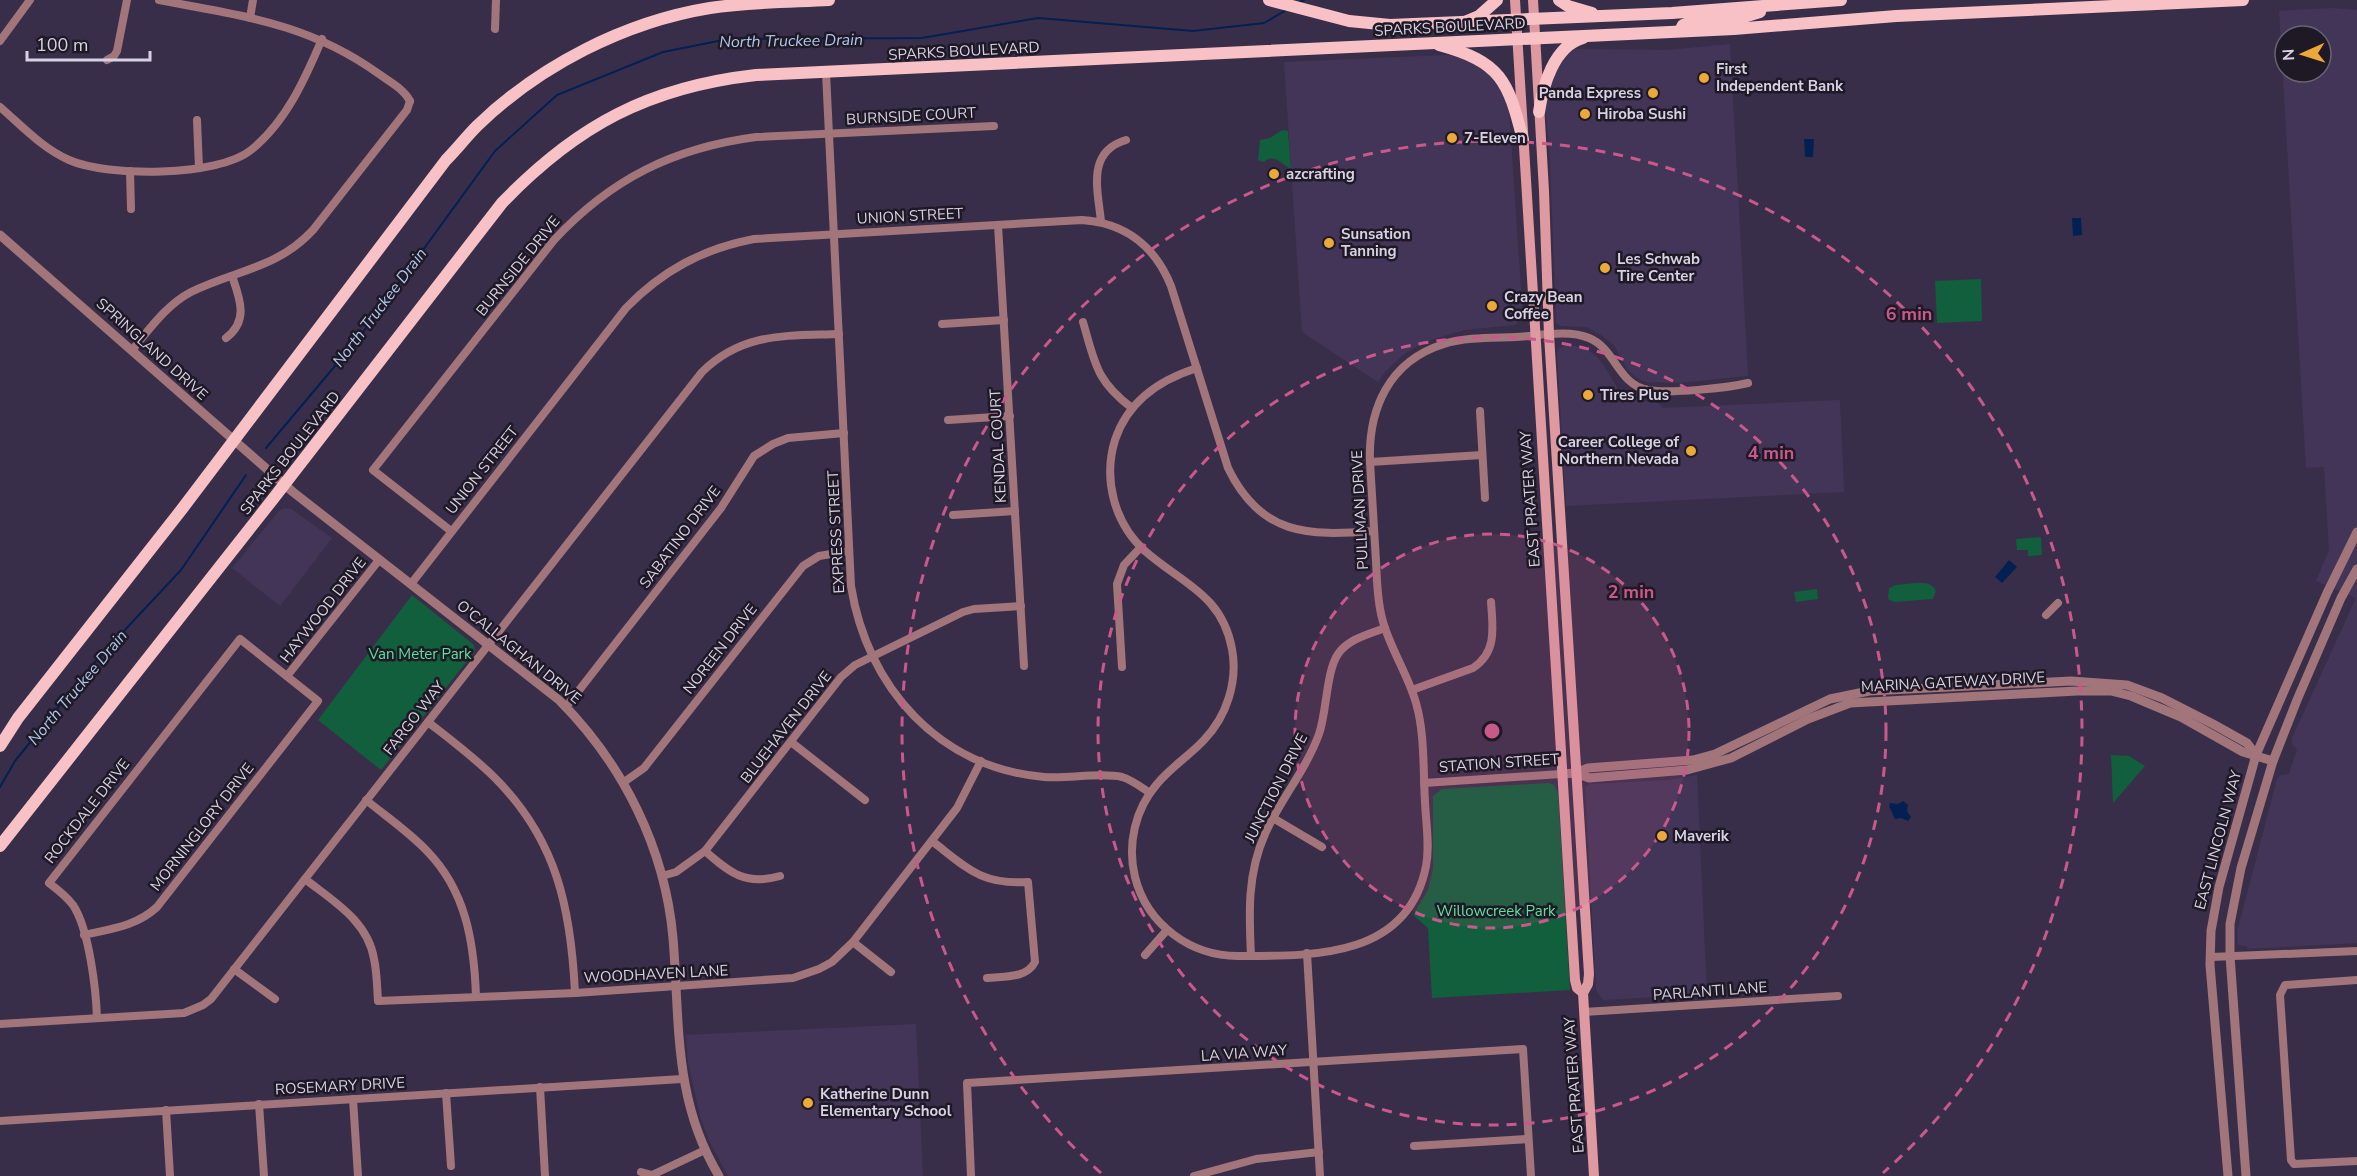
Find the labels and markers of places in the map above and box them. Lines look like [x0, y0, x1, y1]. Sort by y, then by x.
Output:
place label: First Independent Bank [1716, 59, 1844, 96]
marker: First Independent Bank [1697, 71, 1711, 85]
place label: Panda Express [1539, 83, 1641, 103]
marker: Panda Express [1646, 86, 1660, 100]
place label: Hiroba Sushi [1597, 104, 1686, 124]
marker: Hiroba Sushi [1578, 107, 1592, 121]
place label: 7-Eleven [1464, 128, 1526, 148]
marker: 7-Eleven [1445, 131, 1459, 145]
place label: azcrafting [1286, 164, 1355, 184]
marker: azcrafting [1267, 167, 1281, 181]
place label: Sunsation Tanning [1341, 224, 1410, 261]
marker: Sunsation Tanning [1322, 236, 1336, 250]
place label: Les Schwab Tire Center [1617, 249, 1700, 286]
marker: Les Schwab Tire Center [1598, 261, 1612, 275]
place label: Crazy Bean Coffee [1504, 287, 1583, 324]
marker: Crazy Bean Coffee [1485, 299, 1499, 313]
place label: Tires Plus [1600, 385, 1669, 405]
marker: Tires Plus [1581, 388, 1595, 402]
place label: Career College of Northern Nevada [1558, 432, 1680, 469]
marker: Career College of Northern Nevada [1684, 444, 1698, 458]
centre of rings [1482, 721, 1502, 741]
place label: Maverik [1674, 826, 1730, 846]
marker: Maverik [1655, 829, 1669, 843]
place label: Katherine Dunn Elementary School [820, 1084, 952, 1121]
marker: Katherine Dunn Elementary School [801, 1096, 815, 1110]

